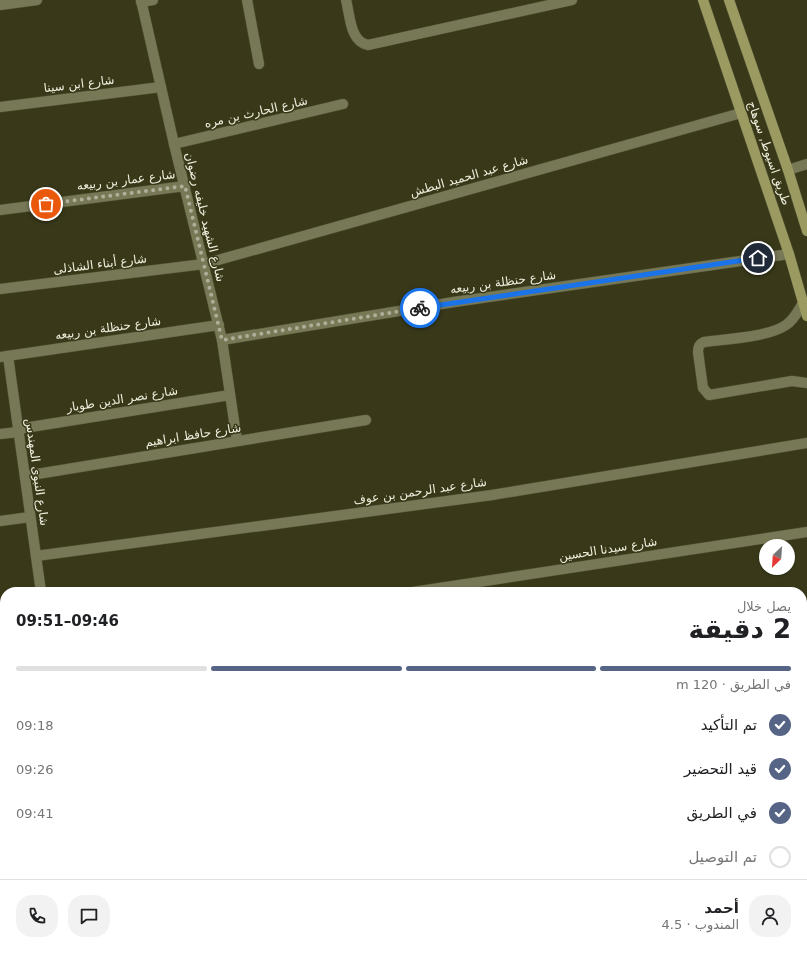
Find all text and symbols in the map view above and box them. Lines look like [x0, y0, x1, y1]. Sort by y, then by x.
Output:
street label: شارع ابن سينا [43, 73, 115, 96]
street label: شارع الحارث بن مره [203, 93, 309, 132]
street label: طريق اسيوط, سوهاج [744, 99, 793, 207]
street label: شارع الشهيد خليفه رضوان [181, 151, 228, 284]
street label: شارع عبد الحميد البطش [408, 152, 530, 201]
street label: شارع عمار بن ربيعه [76, 167, 176, 194]
pin [29, 187, 63, 221]
icon: bag [35, 193, 57, 215]
pin [741, 241, 775, 275]
icon: home [747, 247, 769, 269]
street label: شارع أبناء الشاذلى [52, 250, 148, 278]
street label: شارع حنظلة بن ربيعه [449, 268, 557, 297]
courier [400, 288, 440, 328]
icon: bike [409, 297, 431, 319]
street label: شارع حنظلة بن ربيعه [54, 314, 162, 343]
street label: شارع نصر الدين طوبار [64, 383, 179, 416]
street label: شارع النبوى المهندس [22, 417, 51, 527]
street label: شارع حافظ ابراهيم [144, 420, 242, 450]
street label: شارع عبد الرحمن بن عوف [352, 475, 488, 508]
street label: شارع سيدنا الحسين [558, 534, 658, 565]
north arrow [759, 539, 795, 575]
map controls [759, 539, 795, 575]
text: يصل خلال [737, 599, 791, 614]
text: 09:46–09:51 [16, 612, 119, 630]
text: 2 دقيقة [688, 614, 791, 644]
text: في الطريق · 120 m [676, 677, 791, 692]
icon: check [769, 714, 791, 736]
text: تم التأكيد [701, 716, 757, 734]
text: 09:18 [16, 718, 53, 733]
icon: check [769, 758, 791, 780]
text: قيد التحضير [684, 760, 757, 778]
text: 09:26 [16, 762, 53, 777]
icon: check [769, 802, 791, 824]
text: في الطريق [687, 804, 757, 822]
text: 09:41 [16, 806, 53, 821]
text: تم التوصيل [688, 848, 757, 866]
button: phone [16, 895, 58, 937]
button: chat [68, 895, 110, 937]
button: person [749, 895, 791, 937]
text: أحمد [704, 899, 739, 917]
text: المندوب · 4.5 [662, 917, 739, 932]

